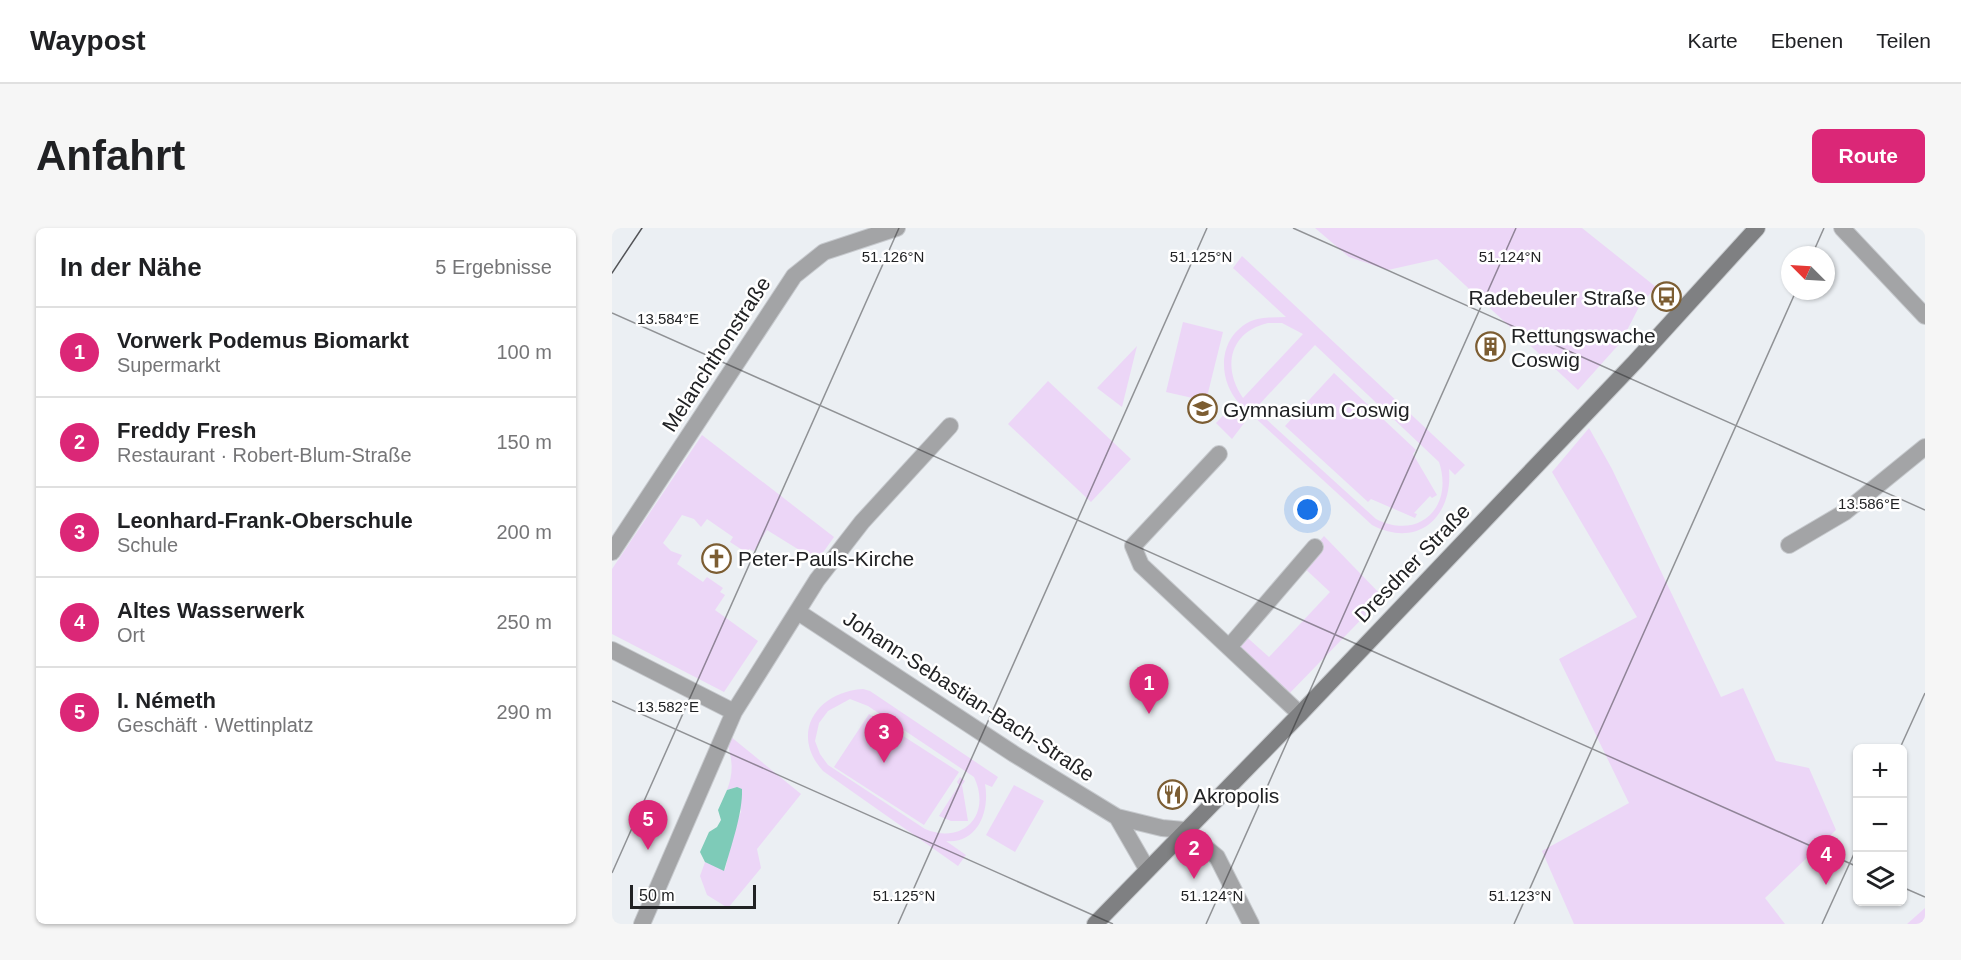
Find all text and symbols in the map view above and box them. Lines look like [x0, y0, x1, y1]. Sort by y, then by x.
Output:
text: Waypost [30, 25, 146, 56]
text: Karte [1688, 29, 1738, 52]
text: Ebenen [1771, 29, 1843, 52]
text: Teilen [1876, 29, 1931, 52]
button: Route [1812, 129, 1925, 183]
text: Anfahrt [36, 132, 185, 179]
north arrow [1781, 246, 1835, 300]
text: 51.126°N [862, 248, 924, 265]
text: 51.125°N [1170, 248, 1232, 265]
text: 51.124°N [1479, 248, 1541, 265]
text: In der Nähe [60, 252, 202, 282]
text: 5 Ergebnisse [435, 256, 552, 278]
street label: Melanchthonstraße [657, 272, 775, 436]
bus stop icon: Radebeuler Straße [1651, 281, 1683, 313]
place label: Radebeuler Straße [1469, 286, 1646, 309]
text: 13.584°E [637, 310, 699, 327]
place label: Rettungswache Coswig [1511, 324, 1656, 371]
text: Vorwerk Podemus Biomarkt [117, 328, 409, 353]
building icon: Rettungswache Coswig [1474, 331, 1506, 363]
text: 1 [74, 341, 85, 363]
text: 100 m [496, 341, 552, 363]
text: Supermarkt [117, 354, 220, 376]
school or university icon: Gymnasium Coswig [1186, 393, 1218, 425]
place label: Gymnasium Coswig [1223, 398, 1410, 421]
text: Freddy Fresh [117, 418, 256, 443]
text: 2 [74, 431, 85, 453]
text: 150 m [496, 431, 552, 453]
text: Restaurant · Robert-Blum-Straße [117, 444, 412, 466]
your location [1293, 495, 1322, 524]
text: 13.586°E [1838, 495, 1900, 512]
street label: Dresdner Straße [1350, 499, 1474, 627]
text: Leonhard-Frank-Oberschule [117, 508, 413, 533]
text: 3 [74, 521, 85, 543]
text: 200 m [496, 521, 552, 543]
text: Schule [117, 534, 178, 556]
church icon: Peter-Pauls-Kirche [701, 542, 733, 574]
place label: Peter-Pauls-Kirche [738, 547, 914, 570]
text: Altes Wasserwerk [117, 598, 305, 623]
street label: Johann-Sebastian-Bach-Straße [839, 606, 1099, 786]
text: 4 [74, 611, 85, 633]
text: 250 m [496, 611, 552, 633]
text: Ort [117, 624, 145, 646]
pin: 1 [1130, 664, 1168, 714]
text: I. Németh [117, 688, 216, 713]
text: 13.582°E [637, 698, 699, 715]
text: 5 [74, 701, 85, 723]
text: 290 m [496, 701, 552, 723]
text: Geschäft · Wettinplatz [117, 714, 313, 736]
pin: 3 [864, 714, 904, 763]
map controls [1853, 744, 1907, 906]
button: + [1853, 744, 1907, 798]
restaurant icon: Akropolis [1156, 779, 1188, 811]
place label: Akropolis [1193, 784, 1279, 807]
button: − [1853, 798, 1907, 852]
pin: 5 [628, 800, 668, 850]
pin: 2 [1174, 830, 1214, 879]
pin: 4 [1806, 836, 1846, 885]
button: layers [1853, 852, 1907, 906]
scale bar [630, 882, 756, 910]
text: 50 m [639, 887, 675, 904]
text: 51.125°N [873, 887, 935, 904]
text: 51.124°N [1181, 887, 1243, 904]
text: 51.123°N [1489, 887, 1551, 904]

